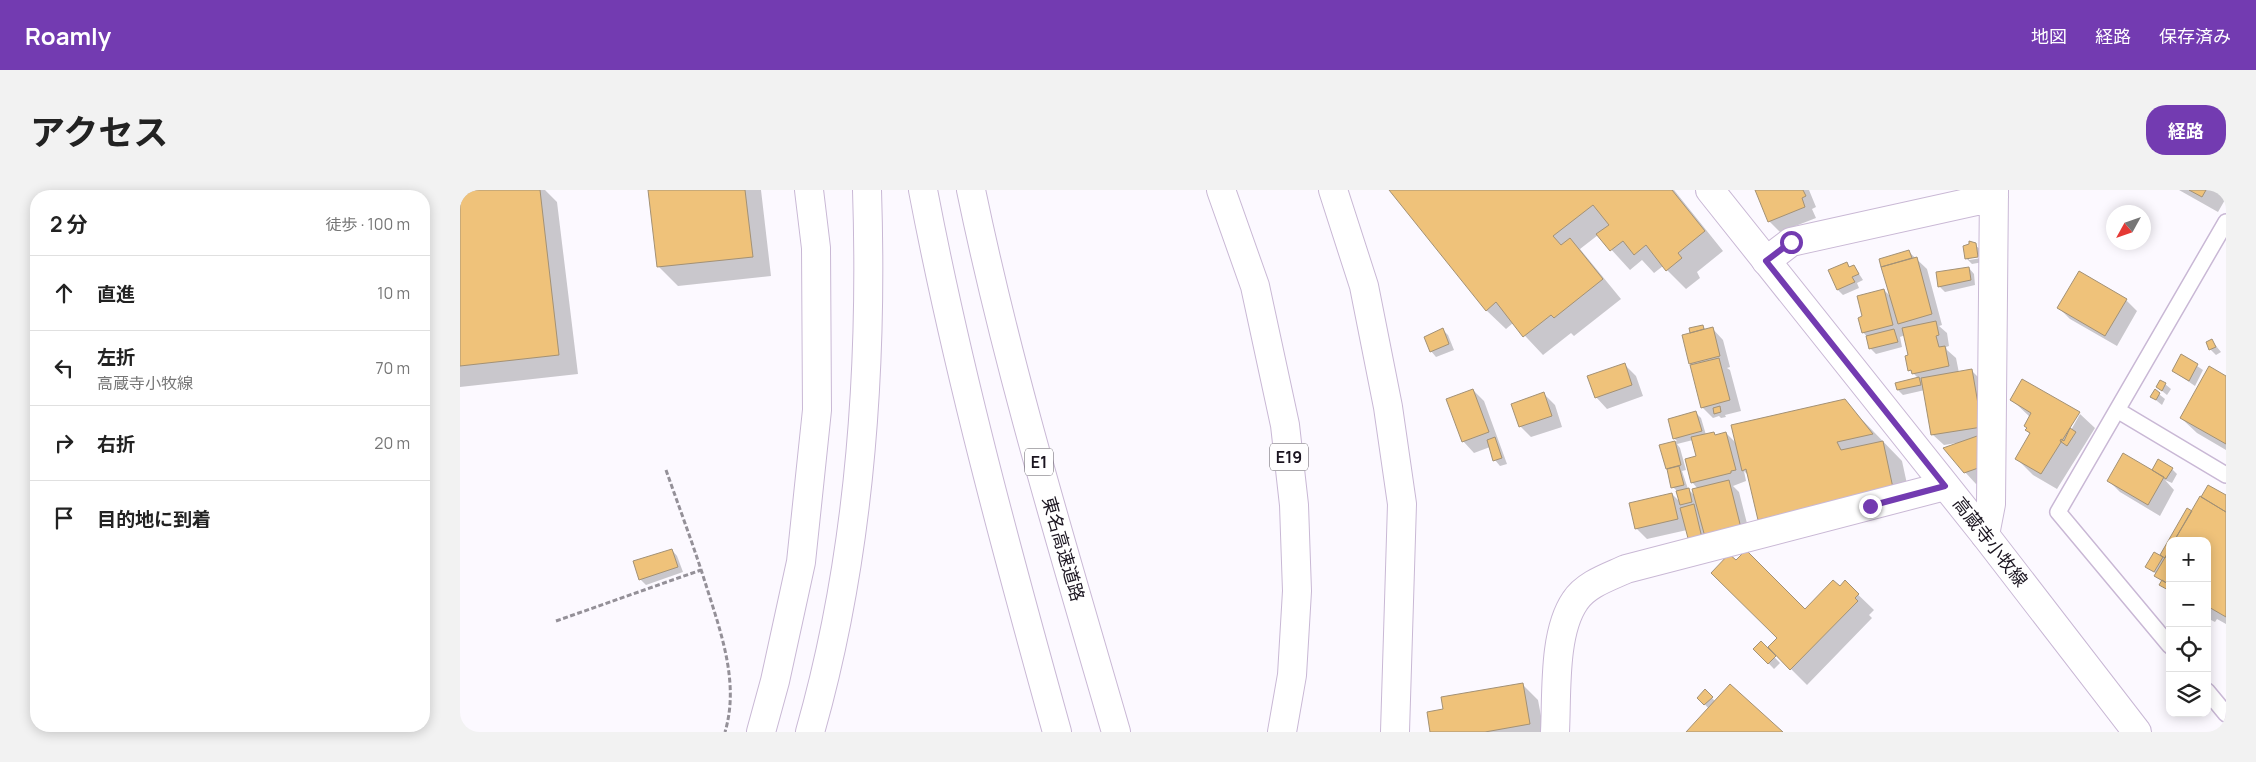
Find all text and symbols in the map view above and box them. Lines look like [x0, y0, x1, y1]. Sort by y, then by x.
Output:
text: Roamly [25, 19, 111, 52]
text: 地図 [2031, 24, 2067, 48]
text: 経路 [2095, 24, 2131, 48]
text: 保存済み [2159, 24, 2231, 48]
button: 経路 [2146, 105, 2226, 155]
text: アクセス [30, 108, 168, 156]
north arrow [2106, 205, 2151, 250]
text: 2 分 [50, 210, 88, 238]
text: 徒歩 · 100 m [325, 213, 410, 235]
route start [1780, 231, 1803, 254]
icon: ahead [50, 279, 78, 307]
text: 直進 [97, 281, 135, 307]
text: 10 m [377, 282, 410, 304]
text: 左折 [97, 344, 135, 370]
icon: left [50, 354, 78, 382]
text: 70 m [375, 357, 410, 379]
text: 高蔵寺小牧線 [97, 372, 193, 394]
icon: right [50, 429, 78, 457]
text: 右折 [97, 431, 135, 457]
text: 20 m [374, 432, 410, 454]
road number: E19 [1270, 443, 1308, 470]
road number: E1 [1025, 448, 1053, 476]
street label: 高蔵寺小牧線 [1948, 491, 2033, 591]
street label: 東名高速道路 [1038, 494, 1090, 604]
route end [1859, 495, 1882, 518]
icon: arrive [50, 504, 78, 532]
text: 目的地に到着 [97, 506, 211, 532]
map controls [2166, 537, 2211, 717]
button: + [2166, 537, 2211, 582]
button: − [2166, 582, 2211, 627]
button: locate [2166, 627, 2211, 672]
button: layers [2166, 672, 2211, 717]

